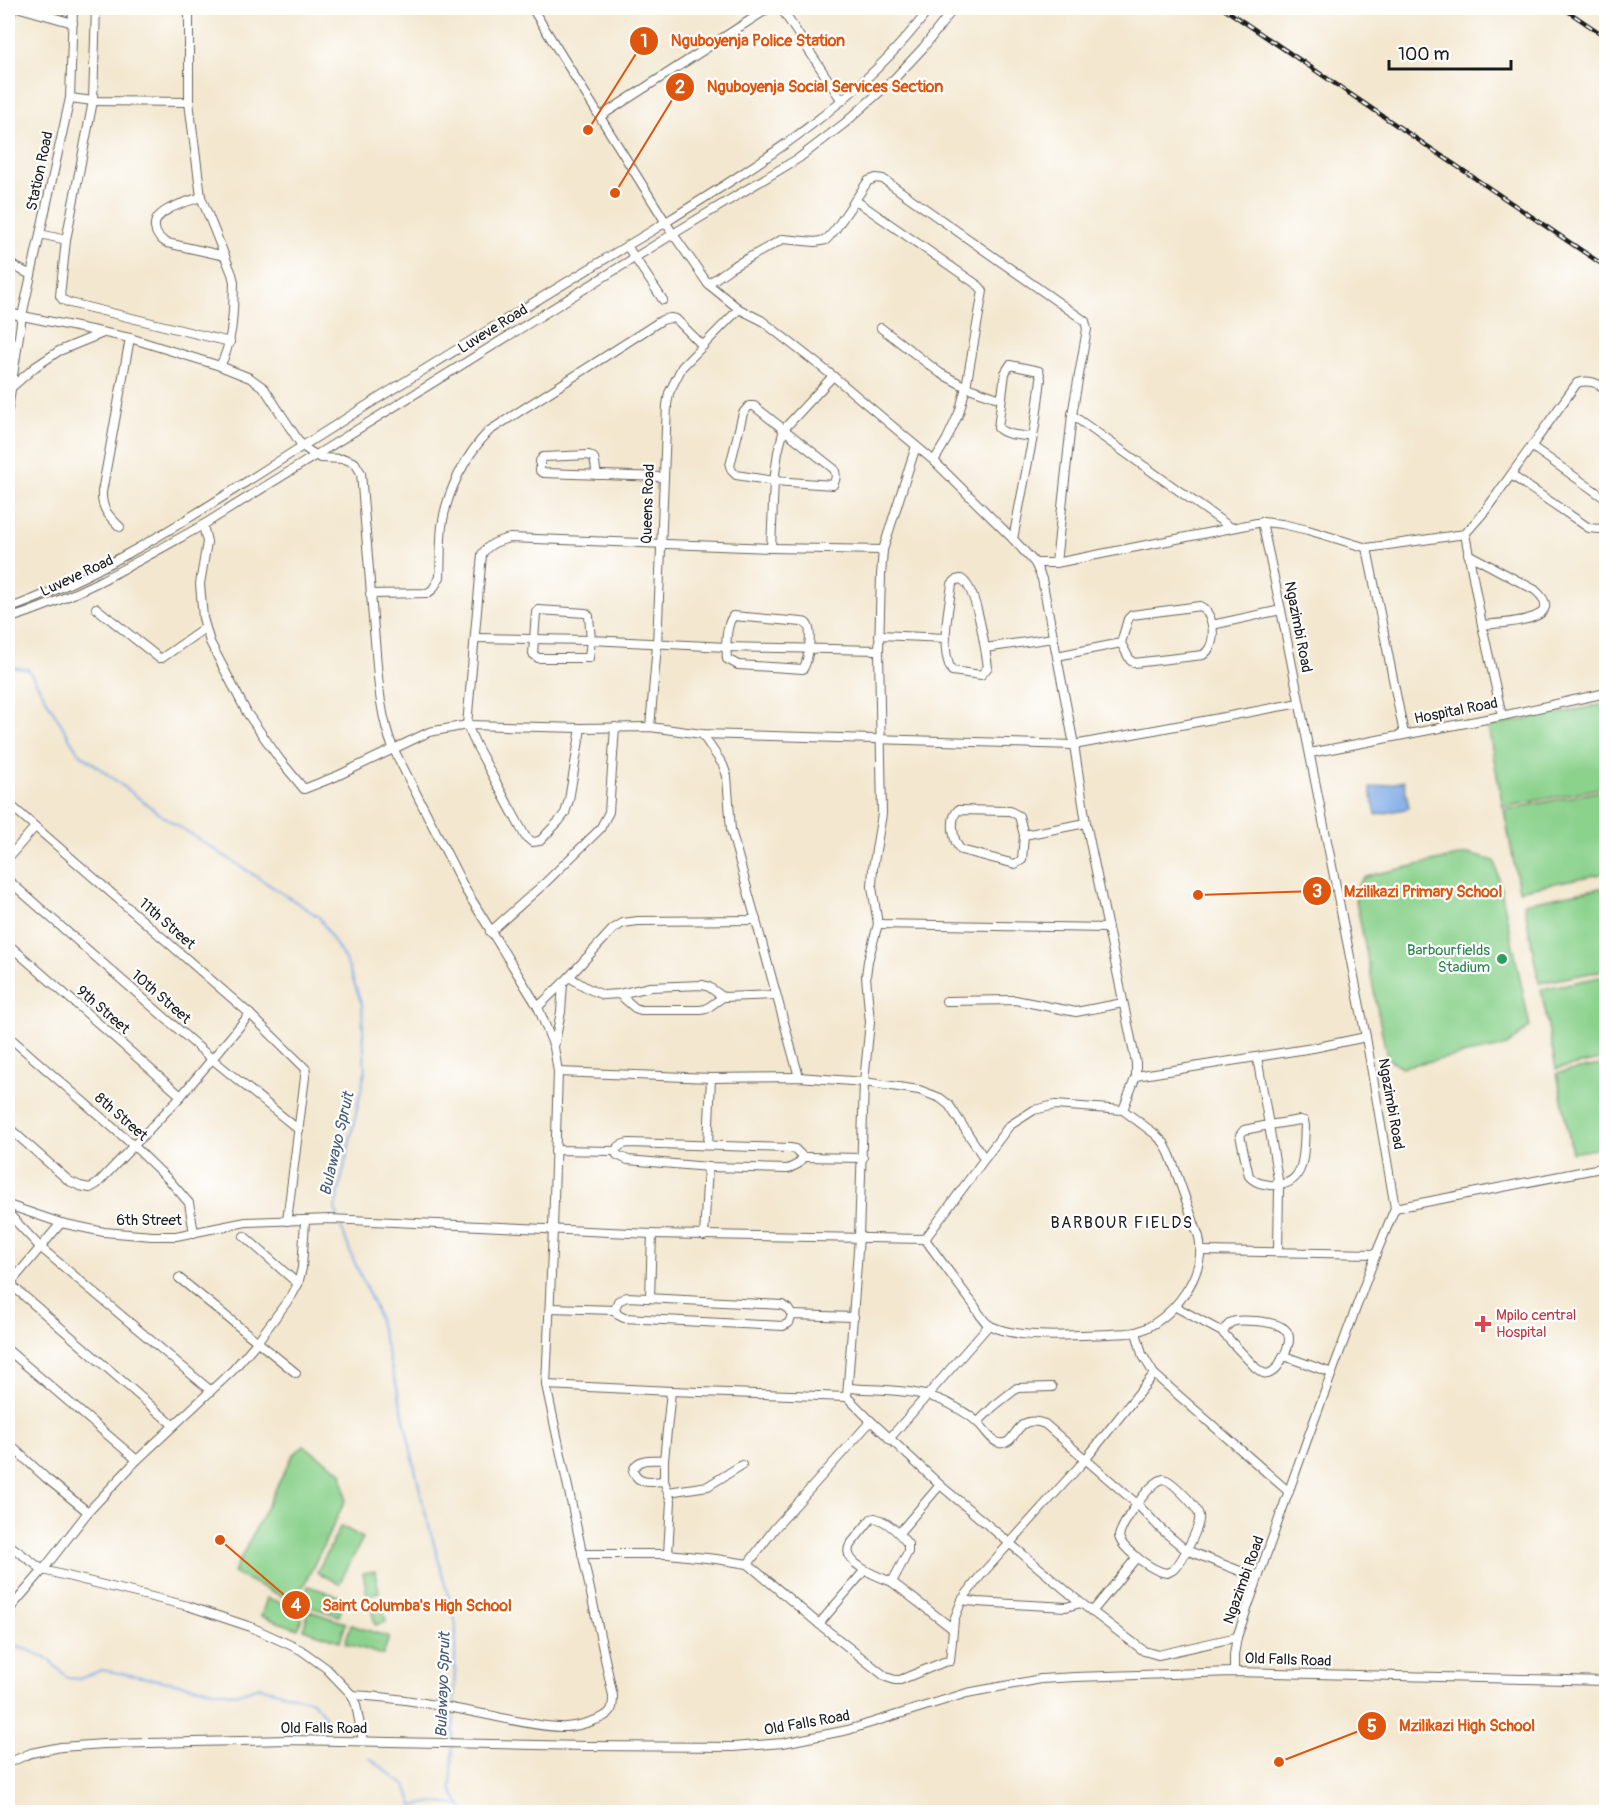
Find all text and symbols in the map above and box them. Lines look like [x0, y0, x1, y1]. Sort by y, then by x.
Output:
callout: Nguboyenja Police Station [629, 24, 857, 58]
text: 1 [640, 30, 648, 53]
text: Nguboyenja Police Station [671, 31, 845, 51]
scale bar [1389, 33, 1510, 71]
text: 100 m [1398, 43, 1450, 66]
callout: Nguboyenja Social Services Section [665, 70, 955, 104]
text: 2 [675, 76, 685, 99]
text: Nguboyenja Social Services Section [707, 77, 943, 97]
street label: Station Road [22, 130, 58, 212]
street label: Luveve Road [455, 300, 531, 358]
street label: Queens Road [637, 463, 659, 545]
street label: Luveve Road [37, 551, 117, 601]
street label: Ngazimbi Road [1280, 580, 1316, 674]
street label: Hospital Road [1413, 694, 1499, 728]
callout: Mzilikazi Primary School [1302, 874, 1515, 908]
text: 3 [1312, 880, 1322, 903]
text: Mzilikazi Primary School [1344, 882, 1502, 902]
street label: 11th Street [135, 894, 200, 954]
place label: Barbourfields Stadium [1407, 941, 1490, 977]
marker: Barbourfields Stadium [1495, 952, 1509, 966]
street label: 10th Street [127, 966, 196, 1029]
street label: 9th Street [72, 982, 134, 1039]
street label: Ngazimbi Road [1374, 1057, 1408, 1151]
street label: 8th Street [90, 1089, 152, 1146]
water label: Bulawayo Spruit [315, 1089, 359, 1198]
street label: 6th Street [116, 1211, 183, 1230]
district label: BARBOUR FIELDS [1050, 1213, 1194, 1233]
place label: Mpilo central Hospital [1496, 1306, 1576, 1342]
marker: Mpilo central Hospital [1474, 1315, 1492, 1333]
street label: Ngazimbi Road [1219, 1533, 1269, 1627]
callout: Saint Columba's High School [281, 1588, 524, 1622]
text: 4 [291, 1594, 302, 1617]
text: Saint Columba's High School [322, 1596, 512, 1616]
water label: Bulawayo Spruit [431, 1630, 455, 1738]
street label: Old Falls Road [1244, 1649, 1332, 1671]
street label: Old Falls Road [763, 1706, 851, 1740]
callout: Mzilikazi High School [1357, 1709, 1547, 1743]
text: 5 [1367, 1715, 1377, 1738]
text: Mzilikazi High School [1399, 1716, 1535, 1736]
street label: Old Falls Road [281, 1719, 367, 1738]

